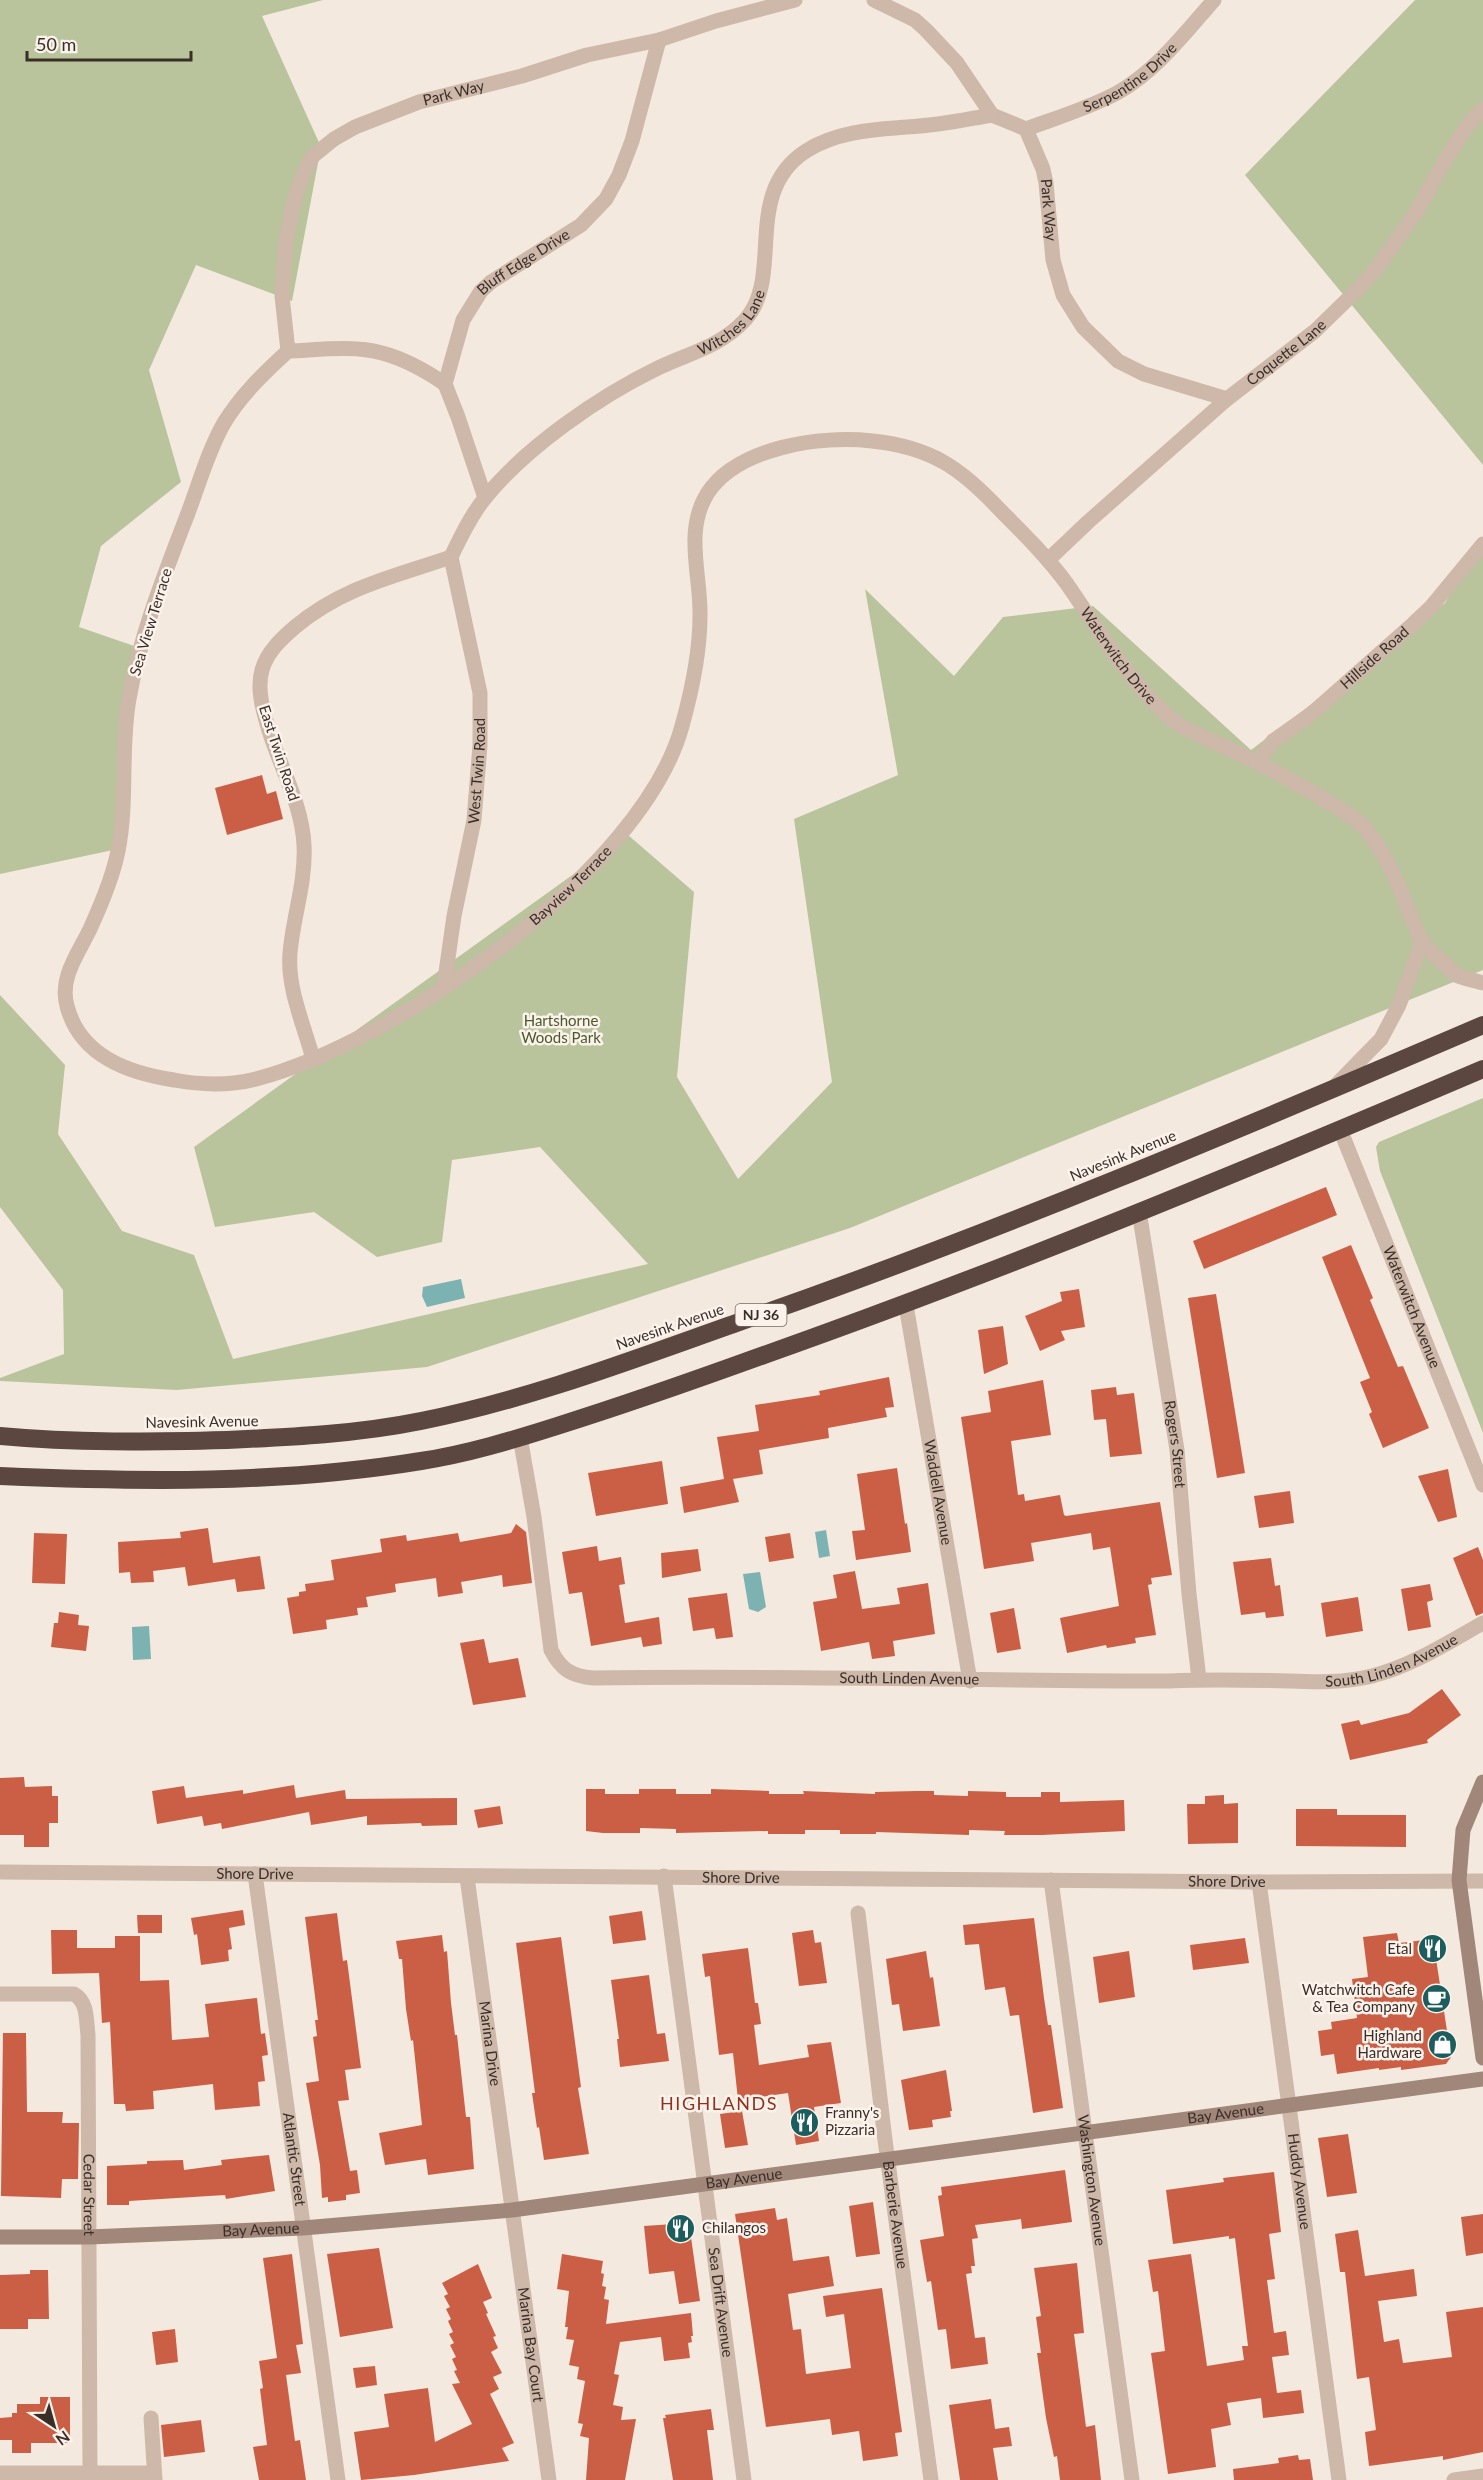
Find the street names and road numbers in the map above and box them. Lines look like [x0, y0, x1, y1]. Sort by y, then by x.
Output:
street label: Serpentine Drive [1080, 38, 1180, 116]
street label: Park Way [421, 76, 486, 109]
street label: Park Way [1038, 178, 1061, 242]
street label: Bluff Edge Drive [473, 224, 573, 298]
street label: Witches Lane [694, 288, 768, 358]
street label: Coquette Lane [1242, 315, 1329, 389]
street label: Sea View Terrace [125, 566, 175, 678]
street label: Waterwitch Drive [1077, 603, 1161, 708]
street label: Hillside Road [1336, 622, 1412, 692]
street label: East Twin Road [256, 702, 304, 803]
street label: West Twin Road [464, 718, 488, 825]
street label: Bayview Terrace [525, 842, 615, 929]
street label: Navesink Avenue [1067, 1126, 1178, 1185]
street label: Waterwitch Avenue [1380, 1243, 1445, 1371]
street label: Navesink Avenue [613, 1299, 726, 1353]
road number: NJ 36 [736, 1304, 786, 1326]
street label: Rogers Street [1161, 1399, 1190, 1489]
street label: Navesink Avenue [145, 1411, 259, 1431]
street label: Waddell Avenue [921, 1438, 957, 1546]
street label: South Linden Avenue [1325, 1629, 1460, 1690]
street label: South Linden Avenue [839, 1668, 979, 1688]
street label: Shore Drive [216, 1864, 294, 1882]
street label: Shore Drive [702, 1868, 780, 1886]
street label: Shore Drive [1188, 1871, 1266, 1890]
street label: Marina Drive [476, 2000, 505, 2087]
street label: Bay Avenue [1186, 2099, 1265, 2127]
street label: Atlantic Street [280, 2111, 310, 2208]
street label: Washington Avenue [1075, 2113, 1110, 2247]
street label: Huddy Avenue [1285, 2132, 1315, 2231]
street label: Cedar Street [81, 2154, 99, 2237]
street label: Barberie Avenue [880, 2159, 912, 2270]
street label: Bay Avenue [704, 2164, 783, 2192]
street label: Bay Avenue [222, 2218, 300, 2239]
street label: Sea Drift Avenue [705, 2246, 738, 2358]
street label: Marina Bay Court [515, 2286, 548, 2404]

